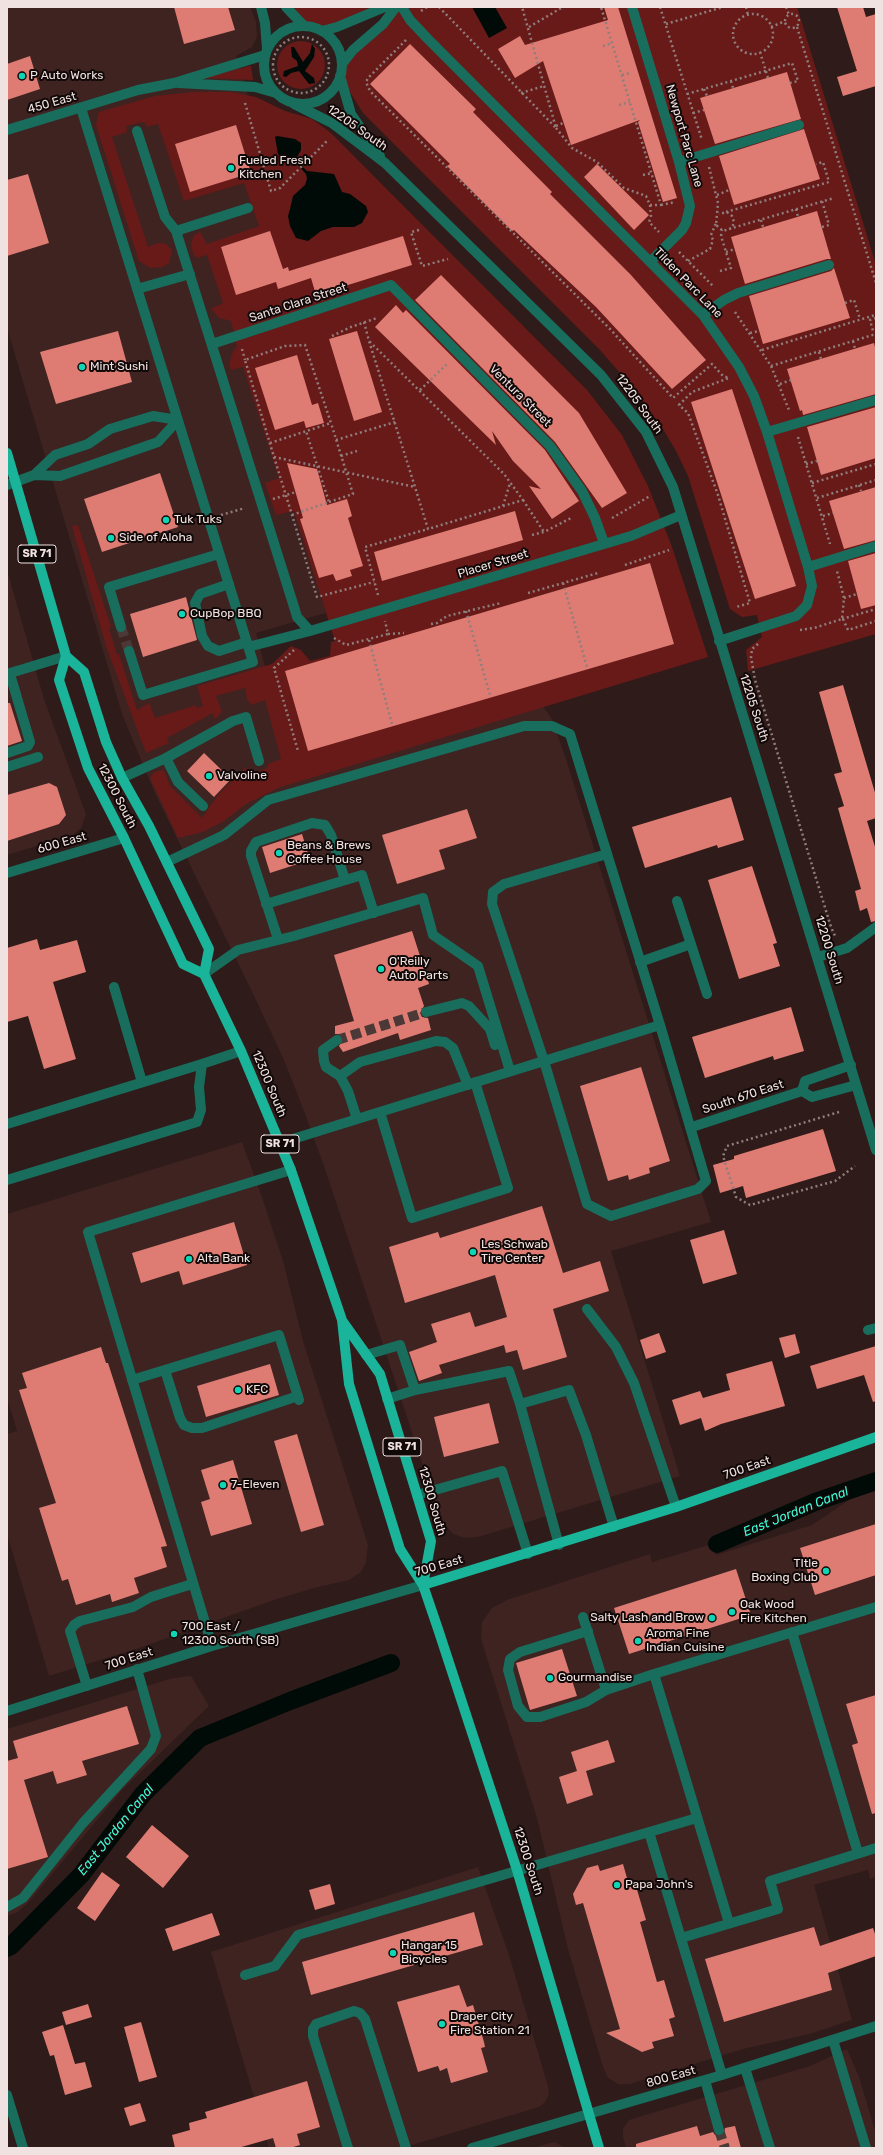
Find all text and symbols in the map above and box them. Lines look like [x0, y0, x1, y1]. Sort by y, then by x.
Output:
place label: P Auto Works [30, 69, 103, 83]
marker: P Auto Works [17, 71, 27, 81]
street label: Newport Parc Lane [662, 83, 706, 189]
street label: 450 East [26, 89, 78, 117]
street label: 12205 South [324, 102, 390, 154]
place label: Fueled Fresh Kitchen [239, 154, 311, 182]
marker: Fueled Fresh Kitchen [226, 163, 236, 173]
street label: Tilden Parc Lane [651, 245, 725, 321]
street label: Santa Clara Street [247, 280, 349, 326]
place label: Mint Sushi [90, 360, 148, 374]
marker: Mint Sushi [77, 362, 87, 372]
street label: Ventura Street [486, 362, 554, 430]
street label: 12205 South [612, 371, 666, 437]
place label: Tuk Tuks [174, 513, 222, 527]
marker: Tuk Tuks [161, 515, 171, 525]
place label: Side of Aloha [119, 531, 192, 545]
marker: Side of Aloha [106, 533, 116, 543]
road number: SR 71 [18, 545, 56, 563]
street label: Placer Street [456, 546, 530, 582]
place label: CupBop BBQ [190, 607, 262, 621]
marker: CupBop BBQ [177, 609, 187, 619]
street label: 12205 South [736, 672, 772, 744]
street label: 12300 South [94, 761, 140, 831]
place label: Valvoline [217, 769, 267, 783]
marker: Valvoline [204, 771, 214, 781]
street label: 600 East [36, 829, 88, 857]
place label: Beans & Brews Coffee House [287, 839, 371, 867]
marker: Beans & Brews Coffee House [274, 848, 284, 858]
street label: 12200 South [812, 914, 846, 986]
place label: O'Reilly Auto Parts [389, 955, 448, 983]
marker: O'Reilly Auto Parts [376, 964, 386, 974]
street label: 12300 South [248, 1048, 290, 1120]
street label: South 670 East [700, 1077, 786, 1117]
road number: SR 71 [261, 1135, 299, 1153]
place label: Les Schwab Tire Center [481, 1238, 548, 1266]
marker: Les Schwab Tire Center [468, 1247, 478, 1257]
place label: Alta Bank [197, 1252, 250, 1266]
marker: Alta Bank [184, 1254, 194, 1264]
place label: KFC [246, 1383, 268, 1397]
marker: KFC [233, 1385, 243, 1395]
road number: SR 71 [383, 1438, 421, 1456]
street label: 700 East [721, 1453, 773, 1483]
street label: 12300 South [415, 1465, 449, 1537]
place label: 7-Eleven [231, 1478, 280, 1492]
marker: 7-Eleven [218, 1480, 228, 1490]
water label: East Jordan Canal [741, 1484, 851, 1540]
street label: 700 East [413, 1552, 465, 1580]
place label: TItle Boxing Club [751, 1557, 818, 1585]
marker: TItle Boxing Club [821, 1566, 831, 1576]
place label: Oak Wood Fire Kitchen [740, 1598, 807, 1626]
marker: Oak Wood Fire Kitchen [727, 1607, 737, 1617]
place label: Salty Lash and Brow [590, 1611, 704, 1625]
marker: Salty Lash and Brow [707, 1613, 717, 1623]
place label: 700 East / 12300 South (SB) [182, 1620, 279, 1648]
place label: Aroma Fine Indian Cuisine [646, 1627, 725, 1655]
marker: 700 East / 12300 South (SB) [169, 1629, 179, 1639]
marker: Aroma Fine Indian Cuisine [633, 1636, 643, 1646]
street label: 700 East [103, 1645, 155, 1673]
place label: Gourmandise [558, 1671, 632, 1685]
marker: Gourmandise [545, 1673, 555, 1683]
water label: East Jordan Canal [75, 1781, 157, 1879]
street label: 12300 South [510, 1825, 546, 1897]
place label: Papa John's [625, 1878, 693, 1892]
marker: Papa John's [612, 1880, 622, 1890]
place label: Hangar 15 Bicycles [401, 1939, 457, 1967]
marker: Hangar 15 Bicycles [388, 1948, 398, 1958]
place label: Draper City Fire Station 21 [450, 2010, 530, 2038]
marker: Draper City Fire Station 21 [437, 2019, 447, 2029]
street label: 800 East [645, 2063, 697, 2091]

